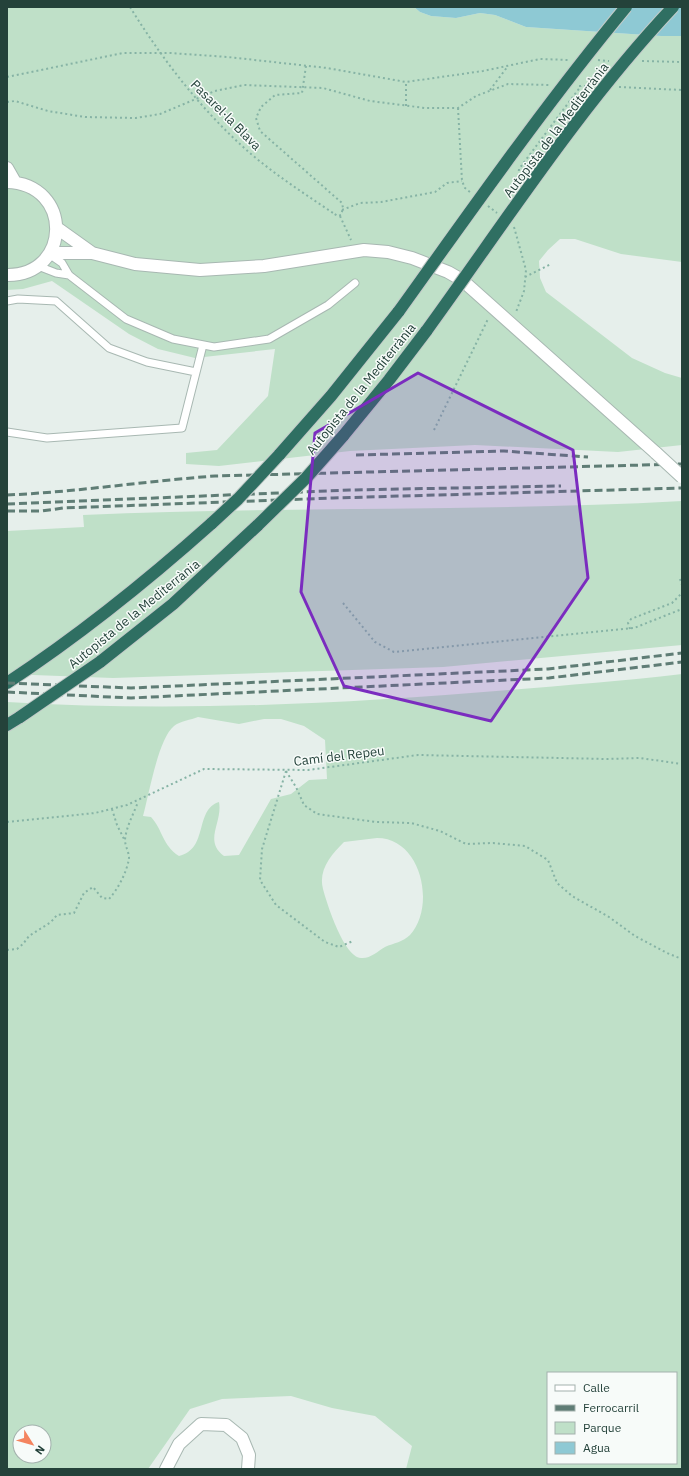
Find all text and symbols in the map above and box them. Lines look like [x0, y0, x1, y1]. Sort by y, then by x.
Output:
street label: Autopista de la Mediterrània [500, 59, 612, 201]
street label: Pasarel·la Blava [187, 76, 265, 154]
street label: Autopista de la Mediterrània [303, 320, 419, 458]
street label: Autopista de la Mediterrània [65, 556, 203, 672]
street label: Camí del Repeu [293, 742, 385, 770]
legend [547, 1372, 677, 1464]
text: Calle [583, 1380, 610, 1395]
text: Ferrocarril [583, 1400, 639, 1415]
text: Parque [583, 1420, 622, 1435]
north arrow [12, 1424, 52, 1464]
text: Agua [583, 1440, 611, 1455]
text: N [32, 1443, 48, 1457]

